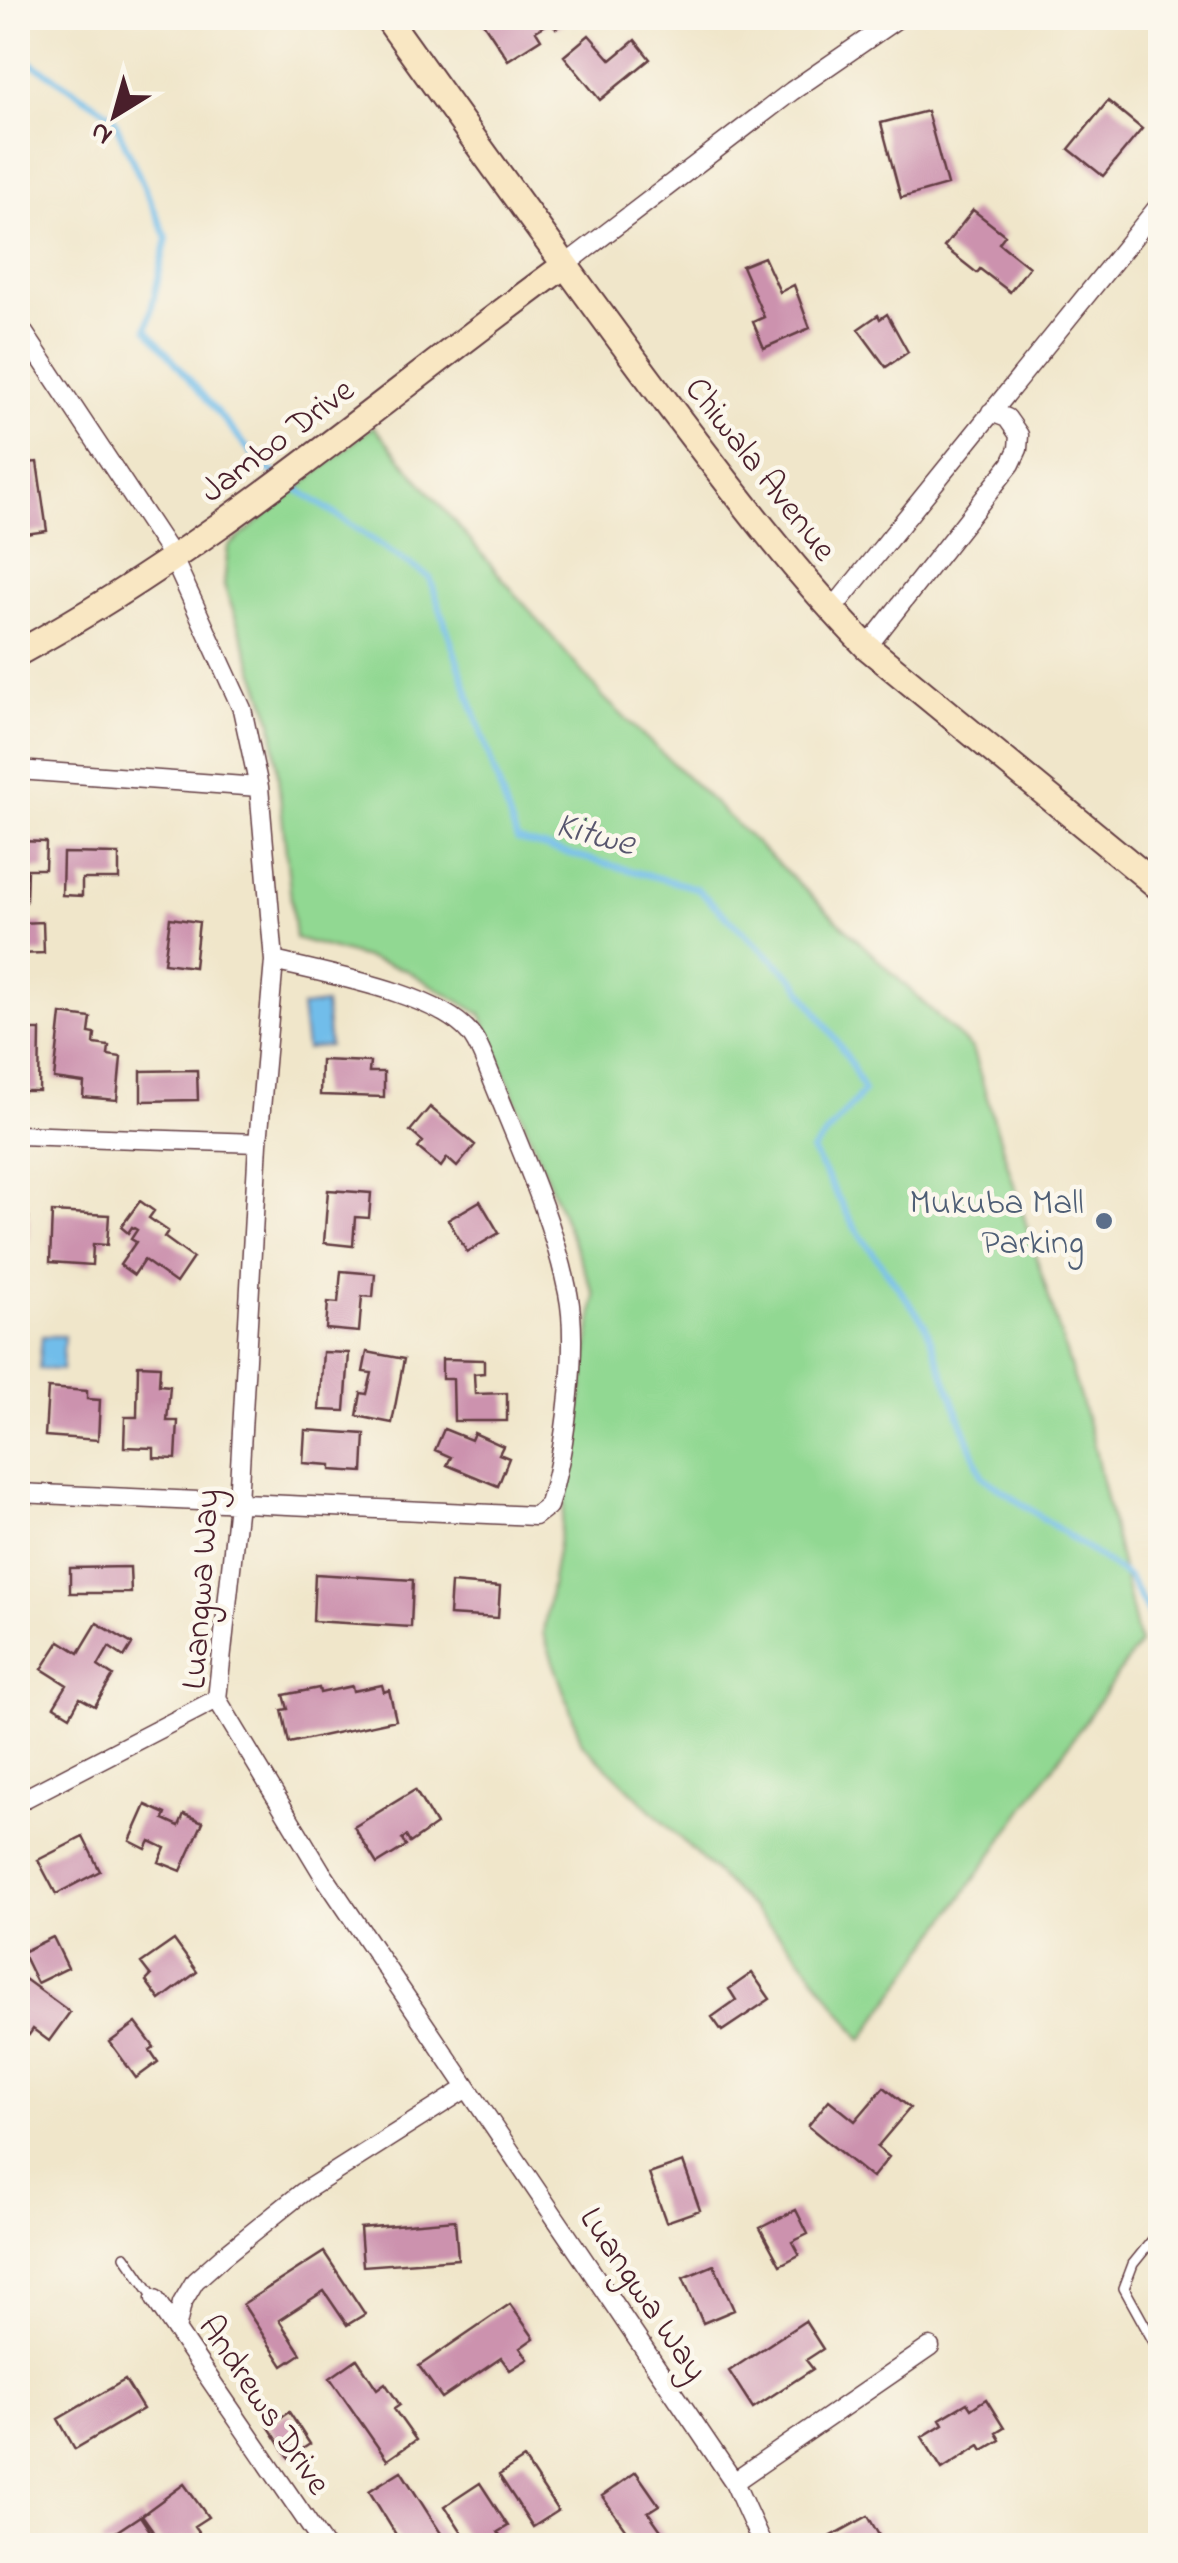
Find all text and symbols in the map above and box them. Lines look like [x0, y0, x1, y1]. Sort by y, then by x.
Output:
north arrow [65, 65, 165, 165]
text: N [82, 110, 122, 154]
street label: Jambo Drive [190, 367, 366, 517]
street label: Chiwala Avenue [671, 367, 848, 574]
water label: Kitwe [549, 798, 643, 874]
place label: Mukuba Mall Parking [910, 1179, 1084, 1270]
marker: Mukuba Mall Parking [1093, 1210, 1115, 1232]
street label: Luangwa Way [170, 1487, 235, 1691]
street label: Luangwa Way [565, 2197, 719, 2392]
street label: Andrews Drive [184, 2306, 342, 2507]

